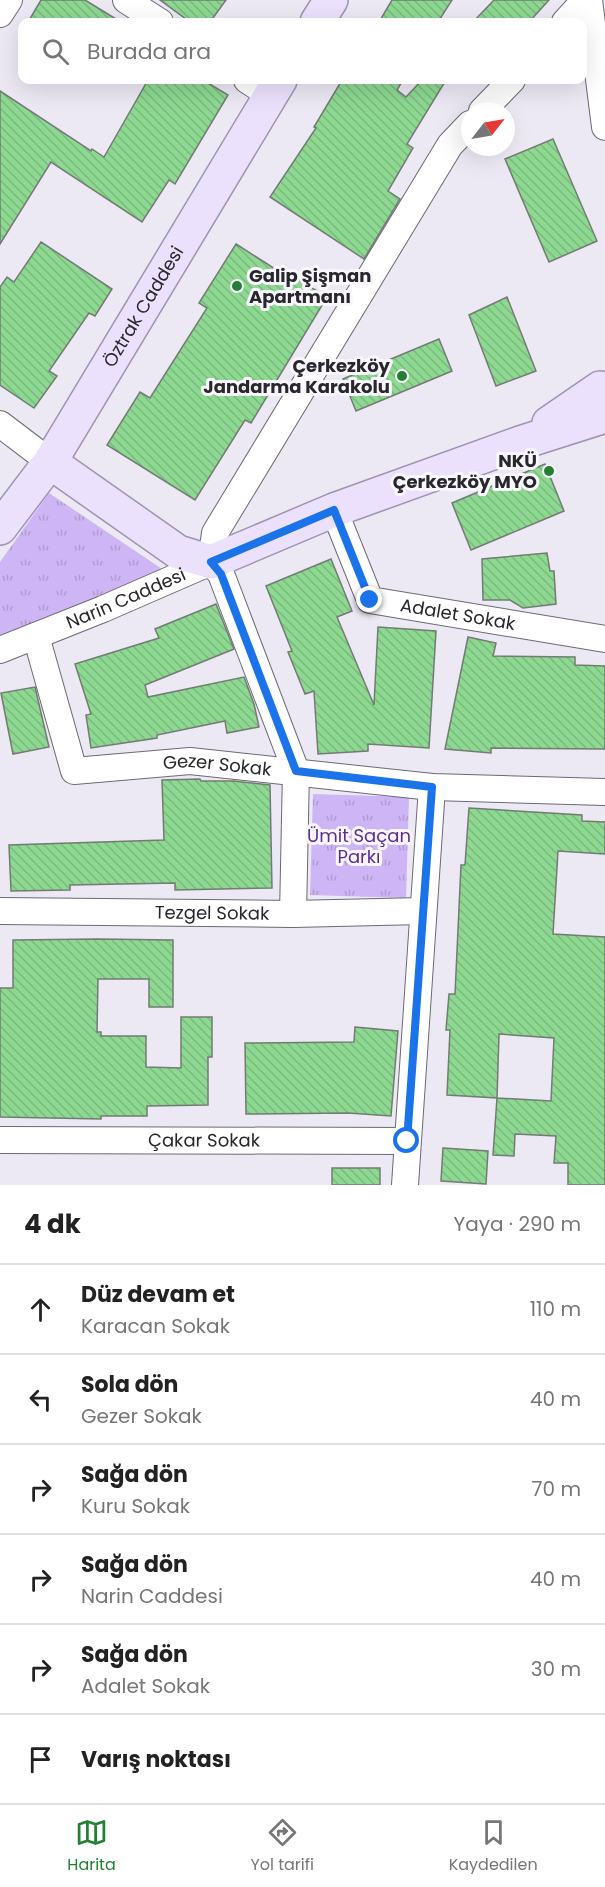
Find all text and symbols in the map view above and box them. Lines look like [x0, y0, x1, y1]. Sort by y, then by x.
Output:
search box [18, 18, 587, 84]
icon: search [39, 35, 72, 68]
text: Burada ara [87, 36, 211, 67]
north arrow [461, 102, 515, 156]
street label: Öztrak Caddesi [97, 241, 189, 372]
place label: Galip Şişman Apartmanı [249, 263, 371, 309]
marker: Galip Şişman Apartmanı [230, 279, 244, 293]
place label: Çerkezköy Jandarma Karakolu [203, 353, 391, 399]
marker: Çerkezköy Jandarma Karakolu [395, 369, 409, 383]
place label: NKÜ Çerkezköy MYO [393, 448, 537, 494]
marker: NKÜ Çerkezköy MYO [542, 464, 556, 478]
street label: Narin Caddesi [62, 562, 189, 634]
route end [356, 586, 382, 612]
street label: Adalet Sokak [399, 592, 518, 636]
street label: Gezer Sokak [162, 748, 273, 782]
park label: Ümit Saçan Parkı [307, 823, 411, 869]
street label: Tezgel Sokak [155, 900, 270, 926]
street label: Çakar Sokak [148, 1127, 261, 1153]
route start [393, 1127, 419, 1153]
text: 4 dk [24, 1206, 81, 1242]
text: Yaya · 290 m [454, 1210, 581, 1238]
text: Düz devam et [81, 1279, 235, 1310]
icon: ahead [24, 1293, 57, 1326]
text: 110 m [530, 1295, 581, 1323]
text: Karacan Sokak [81, 1312, 230, 1340]
text: Sola dön [81, 1369, 178, 1400]
icon: left [24, 1383, 57, 1416]
text: 40 m [530, 1385, 581, 1413]
text: Gezer Sokak [81, 1402, 202, 1430]
text: Sağa dön [81, 1459, 188, 1490]
icon: right [24, 1473, 57, 1506]
text: 70 m [532, 1475, 581, 1503]
text: Kuru Sokak [81, 1492, 190, 1520]
text: Sağa dön [81, 1549, 188, 1580]
icon: right [24, 1563, 57, 1596]
text: 40 m [530, 1565, 581, 1593]
text: Narin Caddesi [81, 1582, 223, 1610]
text: Sağa dön [81, 1639, 188, 1670]
icon: right [24, 1653, 57, 1686]
text: 30 m [531, 1655, 581, 1683]
text: Adalet Sokak [81, 1672, 210, 1700]
icon: arrive [24, 1743, 57, 1776]
text: Varış noktası [81, 1744, 231, 1775]
tab: Harita [67, 1816, 116, 1877]
tab: Yol tarifi [250, 1816, 314, 1877]
tab: Kaydedilen [449, 1816, 538, 1877]

